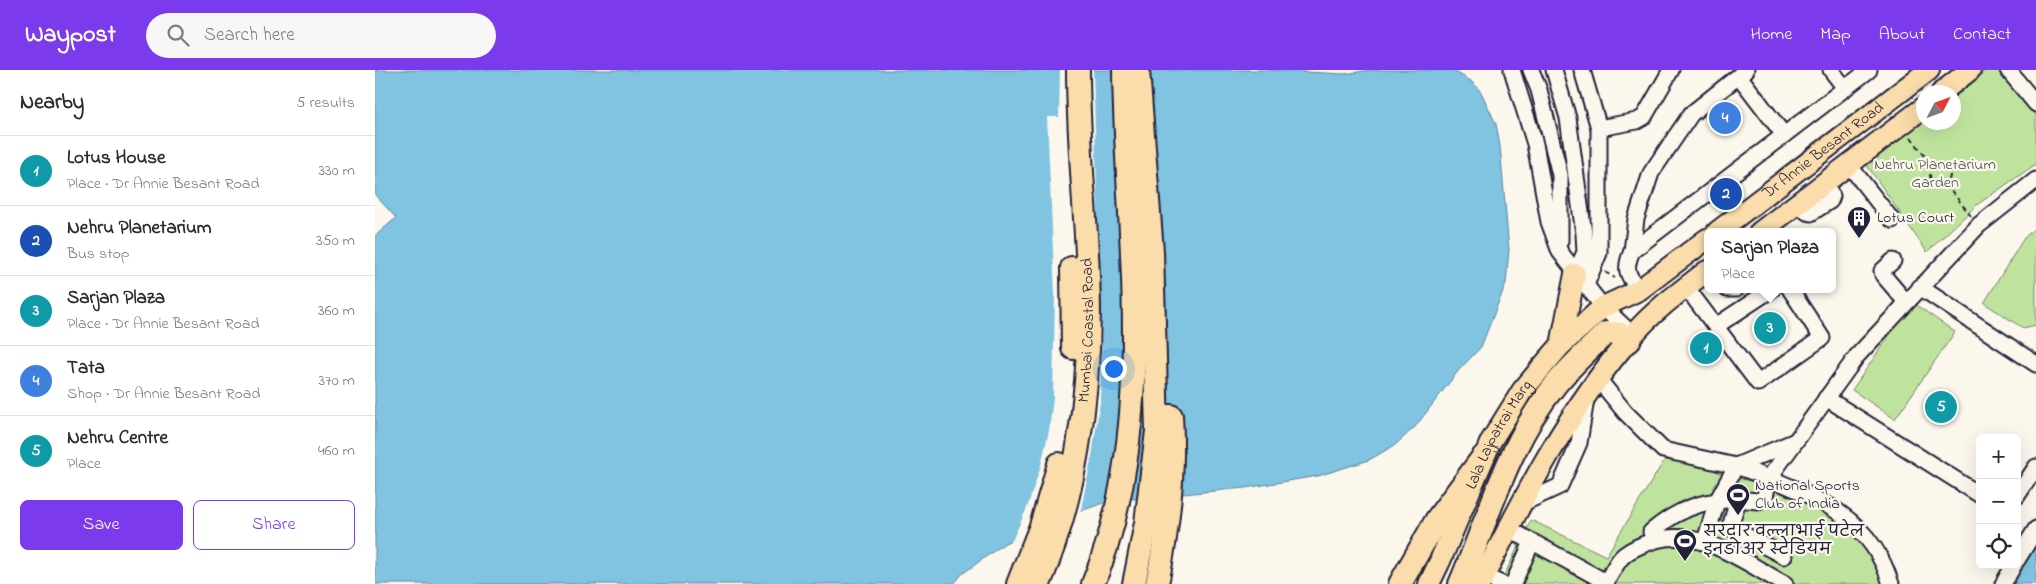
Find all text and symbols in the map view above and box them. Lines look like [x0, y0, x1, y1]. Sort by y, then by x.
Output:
search box [146, 13, 496, 58]
text: Waypost [25, 18, 116, 53]
icon: search [164, 21, 192, 49]
text: Search here [204, 22, 295, 49]
text: Home [1751, 22, 1792, 48]
text: Map [1820, 22, 1851, 48]
text: About [1879, 22, 1925, 48]
text: Contact [1953, 22, 2011, 48]
north arrow [1916, 85, 1961, 130]
text: Nearby [20, 88, 84, 118]
text: 5 results [296, 91, 355, 115]
street label: Dr Annie Besant Road [1757, 96, 1889, 206]
pin: 4 [1709, 99, 1741, 137]
text: Lotus House [67, 145, 165, 172]
park label: Nehru Planetarium Garden [1874, 153, 1996, 195]
text: 1 [33, 159, 39, 183]
text: 330 m [318, 159, 355, 183]
text: Place · Dr Annie Besant Road [67, 172, 259, 196]
pin: 2 [1710, 175, 1742, 213]
building icon: Lotus Court [1846, 205, 1872, 239]
place label: Lotus Court [1877, 206, 1955, 230]
text: Nehru Planetarium [67, 215, 212, 242]
popup [1704, 228, 1836, 293]
text: 2 [32, 229, 40, 253]
text: 350 m [316, 229, 355, 253]
text: Sarjan Plaza [1721, 235, 1819, 262]
text: Bus stop [67, 242, 130, 266]
street label: Mumbai Coastal Road [1072, 257, 1101, 404]
text: Place [1721, 262, 1755, 286]
text: Sarjan Plaza [67, 285, 165, 312]
text: 3 [33, 299, 39, 323]
text: 360 m [318, 299, 355, 323]
pin: 3 [1754, 309, 1786, 347]
text: Place · Dr Annie Besant Road [67, 312, 259, 336]
pin: 1 [1690, 329, 1722, 367]
text: Tata [67, 355, 105, 382]
your location [1101, 356, 1127, 382]
text: 4 [33, 369, 39, 393]
text: 370 m [318, 369, 355, 393]
street label: Lala Lajpatrai Marg [1460, 375, 1538, 493]
text: Shop · Dr Annie Besant Road [67, 382, 260, 406]
pin: 5 [1925, 388, 1957, 426]
text: Nehru Centre [67, 425, 168, 452]
map controls [1976, 434, 2021, 569]
button: + [1976, 434, 2021, 479]
text: 5 [31, 439, 41, 463]
text: 460 m [318, 439, 355, 463]
text: Place [67, 452, 101, 476]
place label: National Sports Club of India [1755, 474, 1860, 516]
button: − [1976, 479, 2021, 524]
sports icon: National Sports Club of India [1725, 482, 1751, 516]
button: Save [20, 500, 183, 550]
button: Share [193, 500, 355, 550]
place label: सरदार वल्लाभाई पटेल इनडोअर स्टेडियम [1702, 519, 1865, 562]
button: locate [1976, 524, 2021, 569]
sports icon: सरदार वल्लाभाई पटेल इनडोअर स्टेडियम [1672, 528, 1698, 562]

